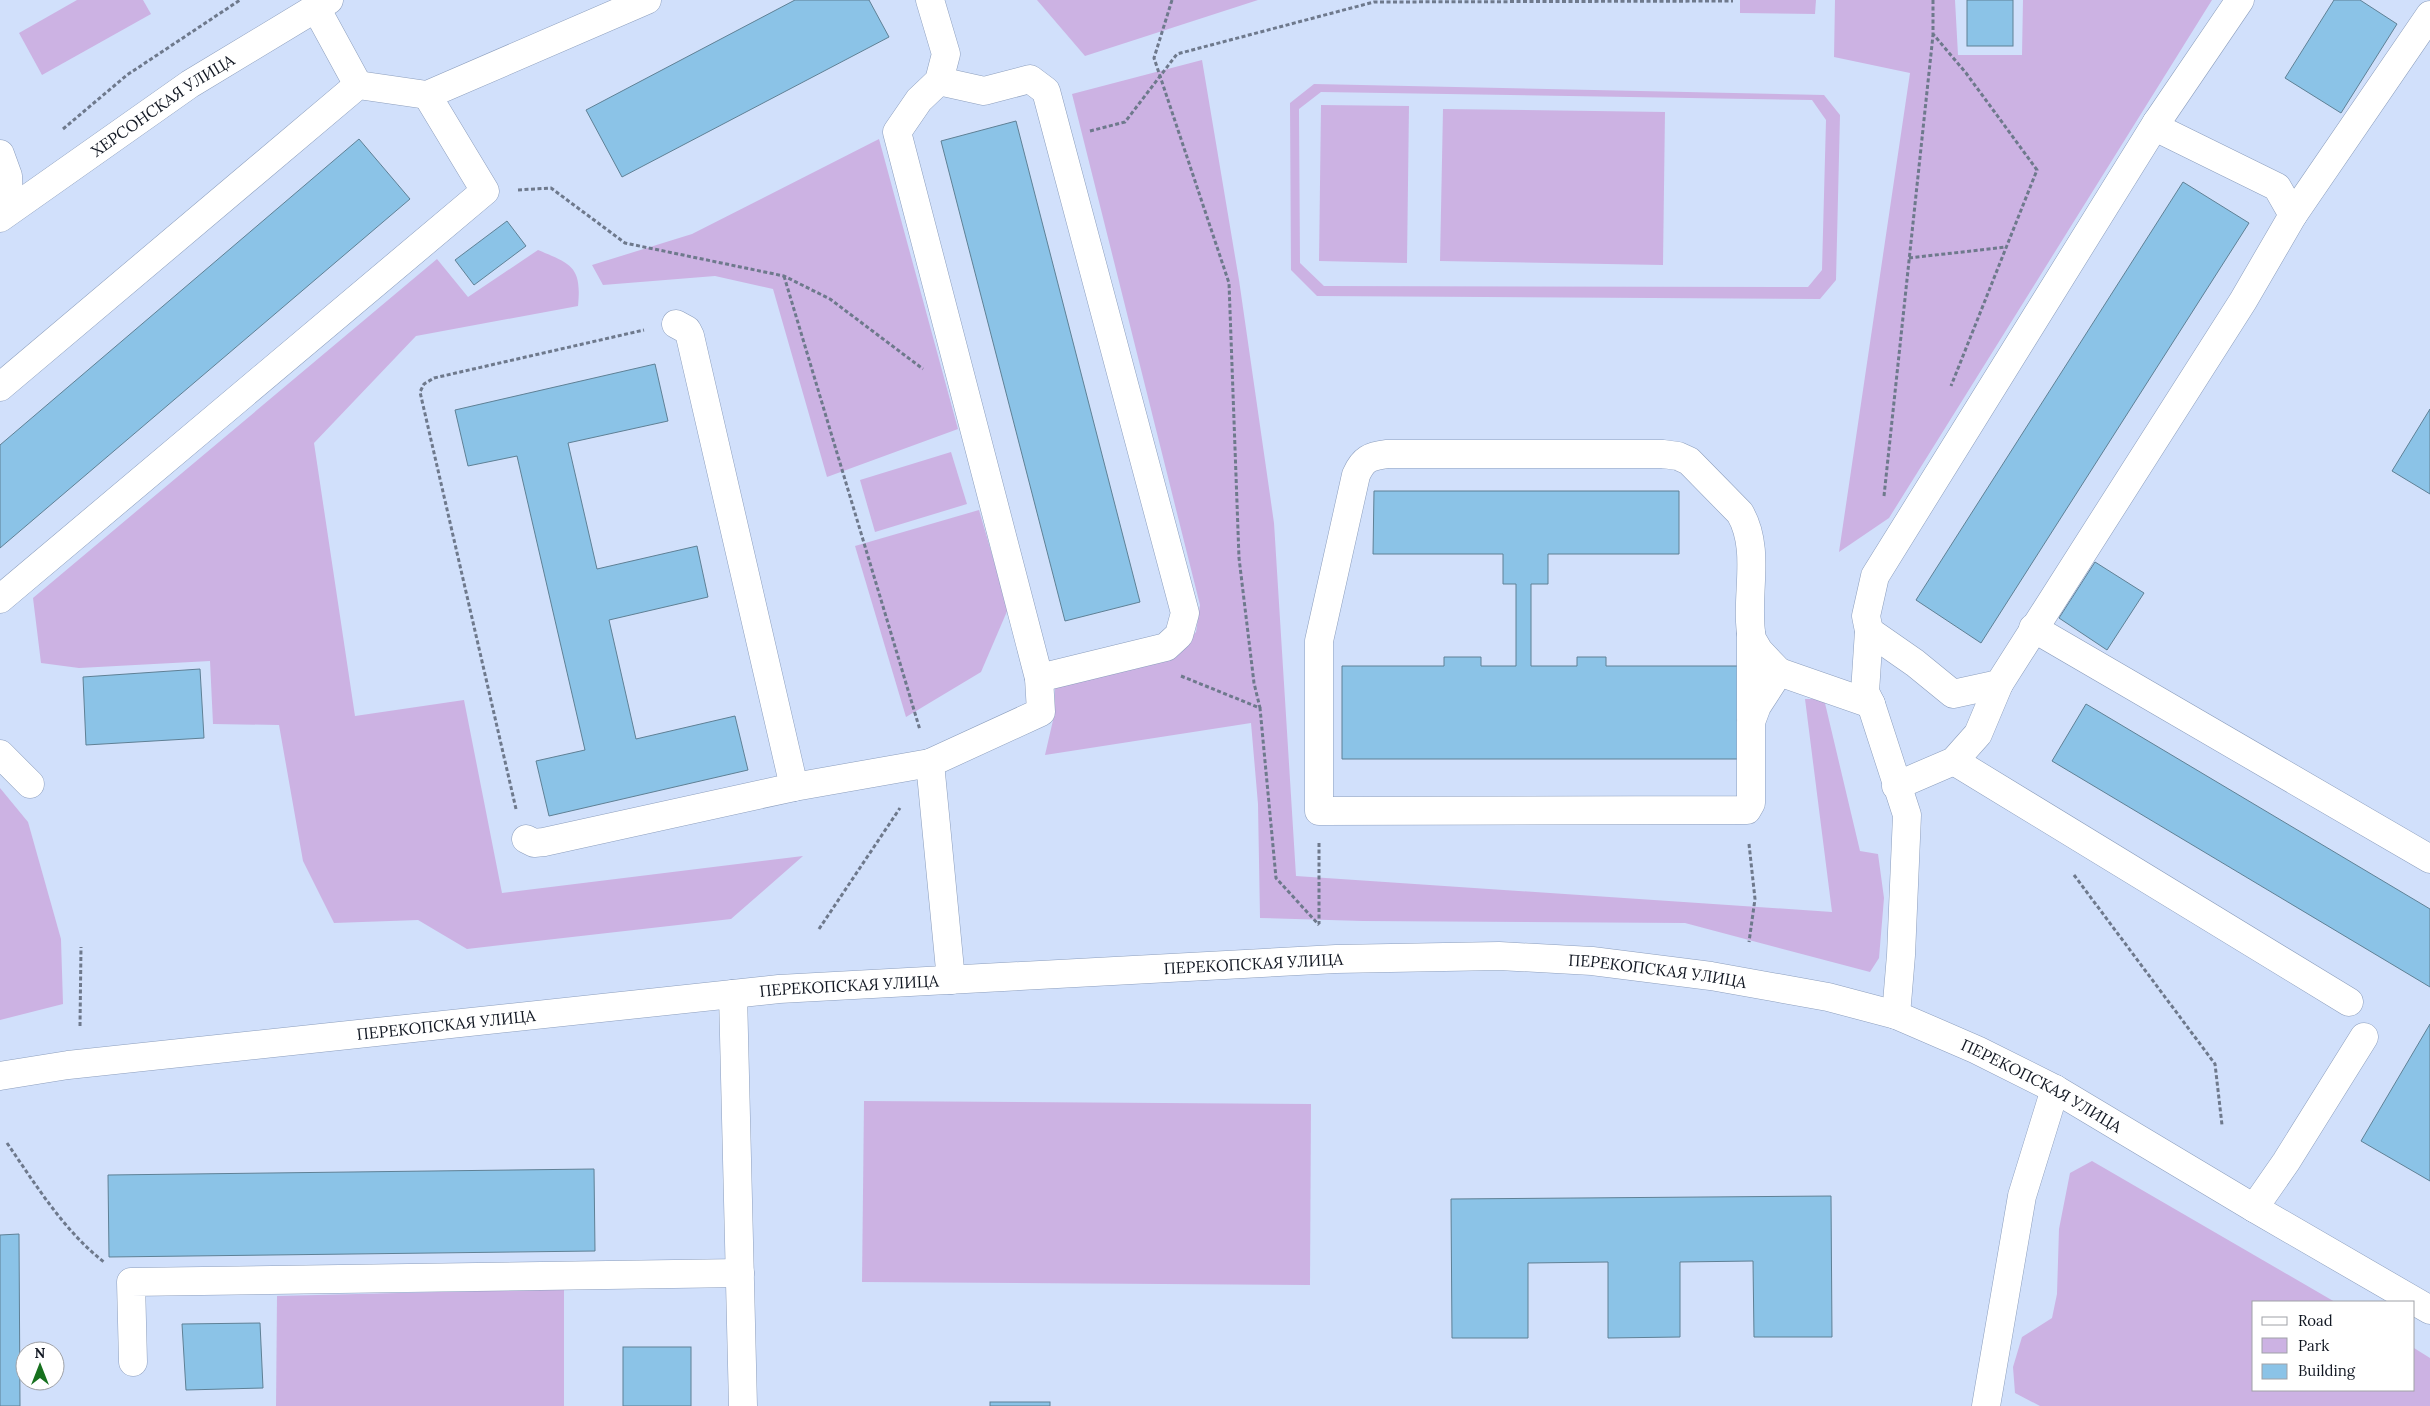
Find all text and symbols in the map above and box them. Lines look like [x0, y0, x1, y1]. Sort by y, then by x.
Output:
street label: ХЕРСОНСКАЯ УЛИЦА [87, 49, 239, 161]
street label: ПЕРЕКОПСКАЯ УЛИЦА [1163, 949, 1344, 978]
street label: ПЕРЕКОПСКАЯ УЛИЦА [1568, 950, 1749, 992]
street label: ПЕРЕКОПСКАЯ УЛИЦА [758, 970, 940, 1001]
street label: ПЕРЕКОПСКАЯ УЛИЦА [356, 1005, 537, 1044]
street label: ПЕРЕКОПСКАЯ УЛИЦА [1958, 1034, 2127, 1137]
legend [2252, 1301, 2415, 1391]
text: Road [2298, 1311, 2333, 1330]
text: Park [2298, 1336, 2329, 1355]
north arrow [15, 1341, 65, 1391]
text: N [35, 1344, 46, 1362]
text: Building [2298, 1361, 2356, 1380]

